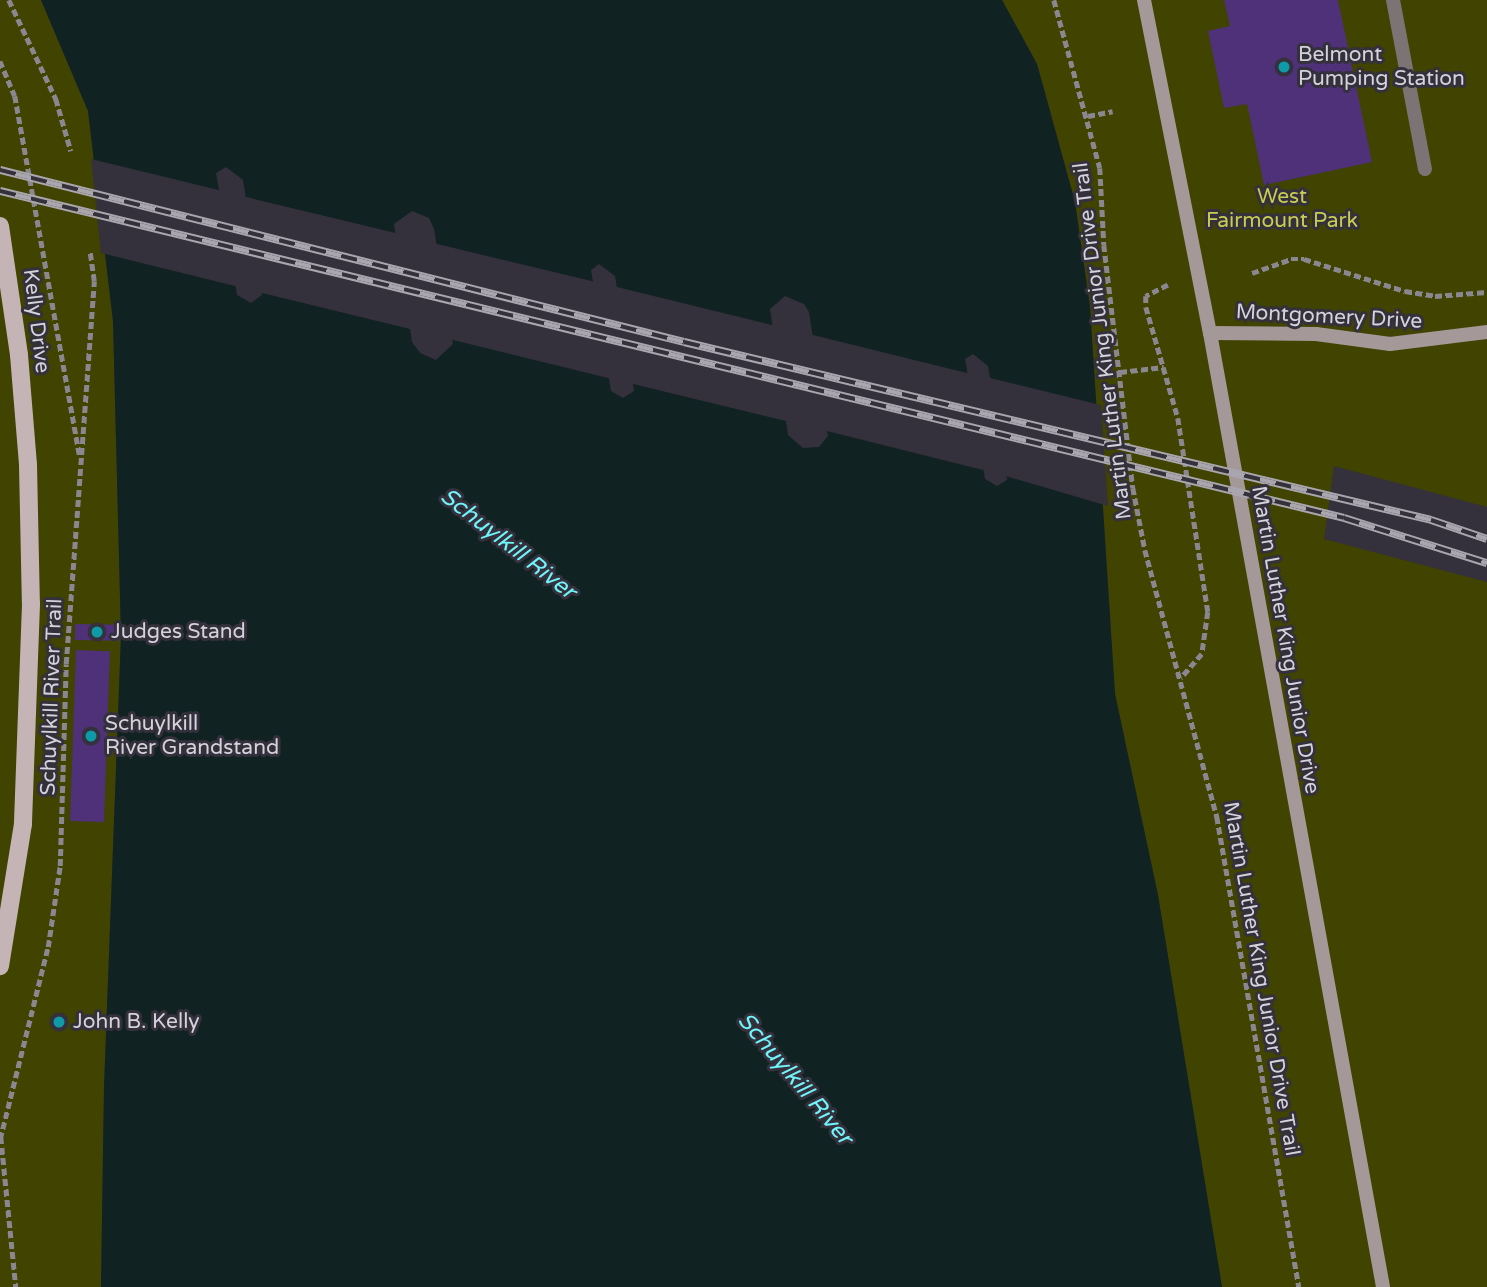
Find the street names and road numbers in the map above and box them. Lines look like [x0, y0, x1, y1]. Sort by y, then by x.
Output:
street label: Martin Luther King Junior Drive Trail [1069, 161, 1137, 521]
street label: Kelly Drive [17, 267, 55, 375]
street label: Montgomery Drive [1235, 300, 1423, 334]
street label: Martin Luther King Junior Drive [1245, 484, 1325, 796]
street label: Schuylkill River Trail [36, 598, 68, 796]
street label: Martin Luther King Junior Drive Trail [1217, 800, 1305, 1158]

